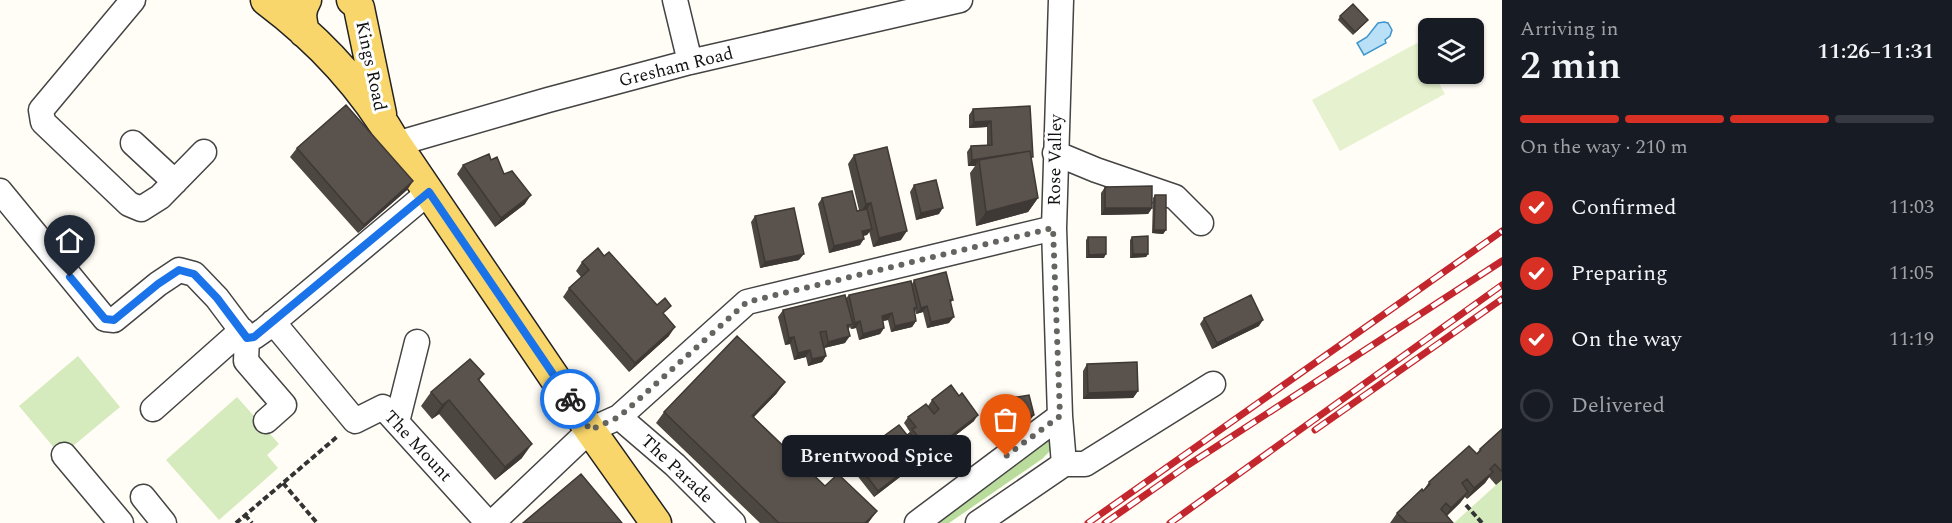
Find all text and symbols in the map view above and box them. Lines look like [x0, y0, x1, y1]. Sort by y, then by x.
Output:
text: Arriving in [1520, 14, 1618, 44]
map controls [1418, 18, 1484, 84]
button: layers [1418, 18, 1484, 84]
street label: Kings Road [348, 19, 394, 113]
text: 11:26–11:31 [1817, 35, 1934, 68]
text: 2 min [1520, 37, 1621, 96]
street label: Gresham Road [616, 40, 736, 94]
street label: Rose Valley [1041, 113, 1069, 206]
text: On the way · 210 m [1520, 132, 1688, 162]
icon: check [1520, 191, 1553, 224]
text: Confirmed [1571, 191, 1677, 224]
text: 11:03 [1889, 192, 1934, 222]
pin [44, 215, 95, 277]
icon: home [53, 224, 86, 257]
icon: check [1520, 257, 1553, 290]
text: Preparing [1571, 257, 1668, 290]
text: 11:05 [1889, 258, 1934, 288]
icon: check [1520, 323, 1553, 356]
text: On the way [1571, 323, 1682, 356]
text: 11:19 [1889, 324, 1934, 354]
courier [540, 369, 600, 429]
icon: bike [554, 383, 587, 416]
text: Delivered [1571, 389, 1665, 422]
pin [980, 394, 1031, 456]
icon: bag [989, 403, 1022, 436]
street label: The Mount [378, 404, 458, 488]
street label: The Parade [635, 428, 719, 510]
callout: Brentwood Spice [781, 435, 970, 477]
text: Brentwood Spice [800, 441, 953, 471]

